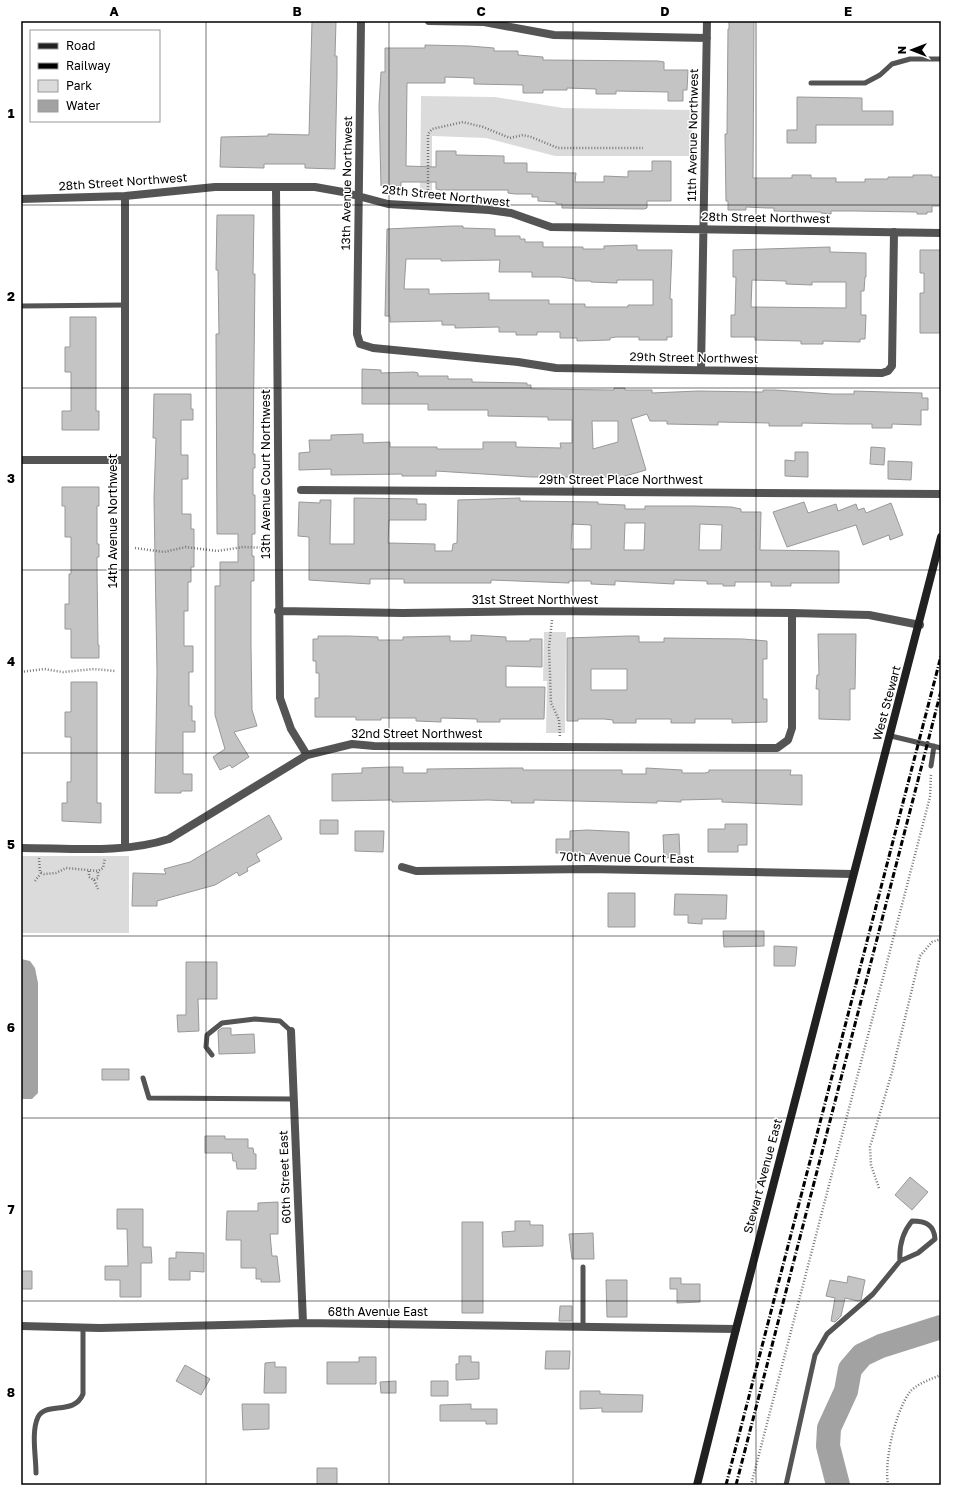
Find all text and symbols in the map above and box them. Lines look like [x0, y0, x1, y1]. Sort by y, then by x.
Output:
text: A [109, 3, 119, 19]
text: B [292, 3, 302, 19]
text: C [476, 3, 486, 19]
text: D [660, 3, 670, 19]
text: E [844, 3, 852, 19]
legend [30, 30, 160, 122]
north arrow [892, 30, 932, 70]
text: Road [66, 38, 95, 53]
text: N [895, 46, 908, 54]
text: Railway [66, 58, 111, 73]
street label: 11th Avenue Northwest [684, 68, 701, 202]
text: Park [66, 78, 92, 93]
text: Water [66, 98, 100, 113]
text: 1 [8, 105, 15, 121]
street label: 13th Avenue Northwest [338, 115, 355, 250]
street label: 28th Street Northwest [58, 170, 188, 193]
street label: 28th Street Northwest [381, 181, 511, 210]
street label: 28th Street Northwest [701, 209, 831, 226]
text: 2 [7, 288, 15, 304]
street label: 29th Street Northwest [629, 349, 759, 366]
street label: 13th Avenue Court Northwest [258, 389, 273, 559]
street label: 14th Avenue Northwest [105, 453, 120, 588]
text: 3 [7, 470, 15, 486]
street label: 29th Street Place Northwest [539, 472, 703, 487]
street label: 31st Street Northwest [472, 592, 598, 607]
text: 4 [7, 653, 15, 669]
street label: West Stewart [869, 663, 904, 742]
street label: 32nd Street Northwest [351, 726, 483, 741]
text: 5 [7, 836, 15, 852]
street label: 70th Avenue Court East [559, 849, 695, 866]
text: 6 [7, 1019, 15, 1035]
street label: Stewart Avenue East [740, 1116, 785, 1235]
street label: 60th Street East [275, 1130, 294, 1224]
text: 7 [7, 1201, 15, 1217]
street label: 68th Avenue East [328, 1304, 428, 1319]
text: 8 [7, 1384, 15, 1400]

